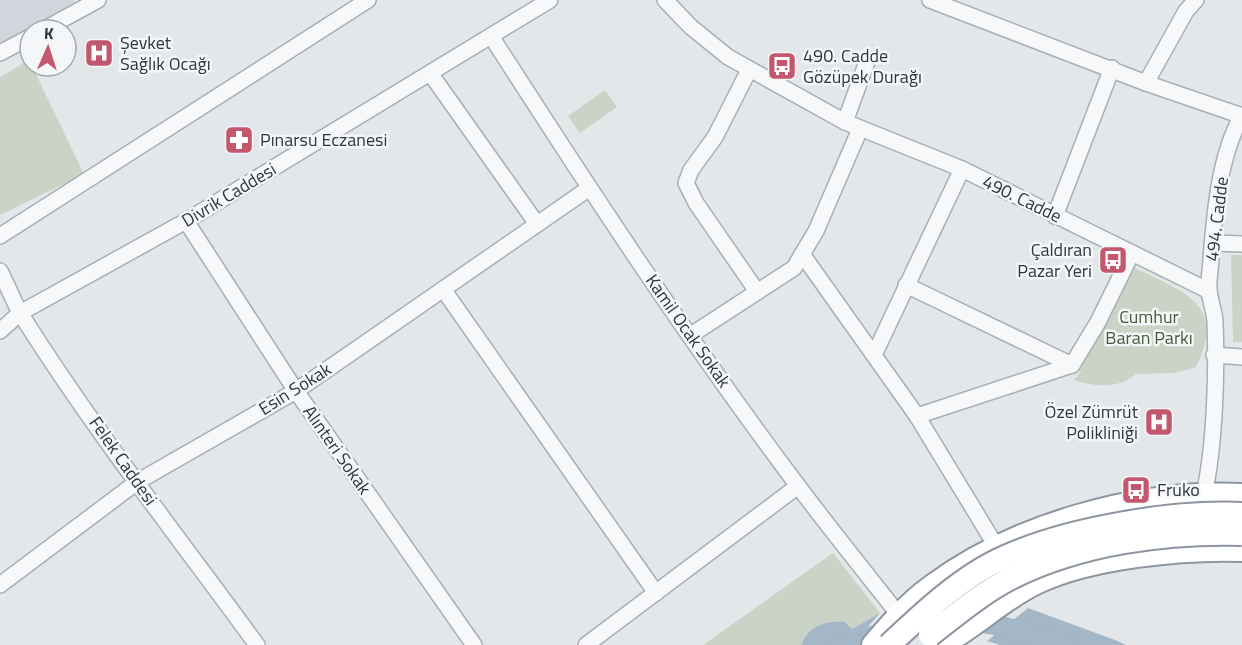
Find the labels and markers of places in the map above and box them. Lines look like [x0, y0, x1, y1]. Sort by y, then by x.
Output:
place label: Şevket Sağlık Ocağı [120, 29, 211, 77]
hospital icon: Şevket Sağlık Ocağı [83, 37, 115, 69]
place label: 490. Cadde Gözüpek Durağı [803, 42, 922, 90]
bus stop icon: 490. Cadde Gözüpek Durağı [766, 50, 798, 82]
pharmacy icon: Pınarsu Eczanesi [223, 124, 255, 156]
place label: Pınarsu Eczanesi [260, 126, 387, 153]
place label: Çaldıran Pazar Yeri [1017, 236, 1092, 284]
bus stop icon: Çaldıran Pazar Yeri [1097, 244, 1129, 276]
place label: Özel Zümrüt Polikliniği [1045, 398, 1139, 446]
hospital icon: Özel Zümrüt Polikliniği [1143, 406, 1175, 438]
bus stop icon: Fruko [1120, 474, 1152, 506]
place label: Fruko [1157, 476, 1200, 503]

